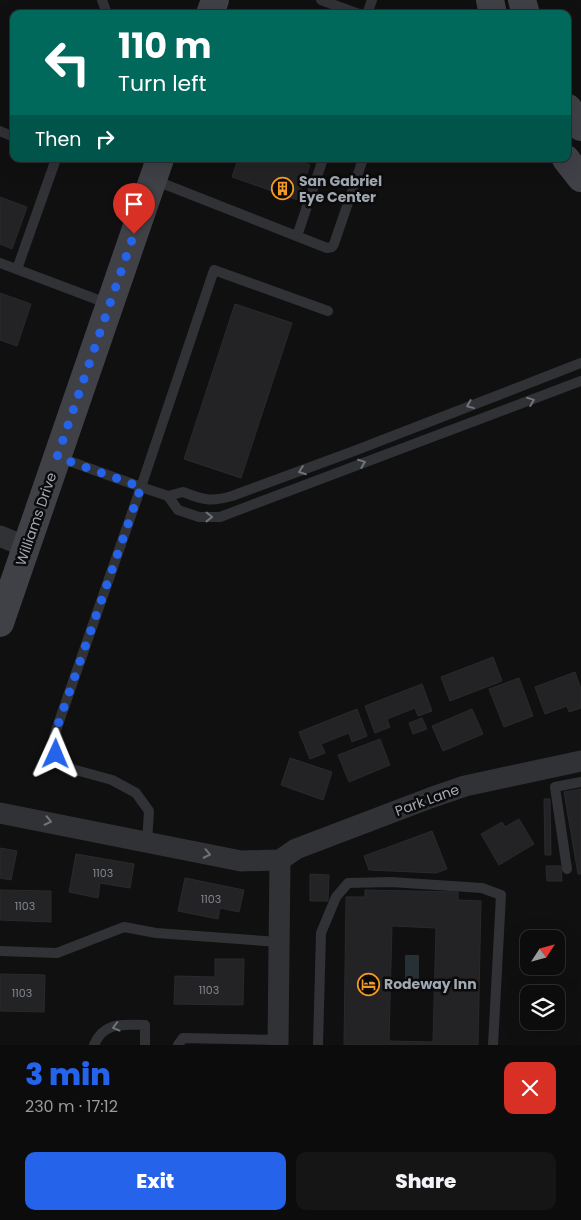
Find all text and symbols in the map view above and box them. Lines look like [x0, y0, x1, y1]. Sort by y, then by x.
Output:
text: 110 m [118, 21, 212, 70]
icon: left [35, 30, 100, 95]
text: Turn left [118, 68, 206, 99]
icon: right [91, 125, 119, 153]
text: Then [35, 126, 81, 153]
place label: San Gabriel Eye Center [299, 171, 382, 207]
building icon: San Gabriel Eye Center [271, 177, 295, 201]
pin [113, 183, 155, 234]
icon: arrive [120, 190, 148, 218]
one-way arrow [526, 397, 534, 407]
one-way arrow [466, 399, 475, 409]
one-way arrow [357, 459, 366, 470]
one-way arrow [299, 465, 307, 475]
street label: Williams Drive [11, 469, 61, 568]
one-way arrow [206, 512, 213, 522]
position arrow [29, 727, 81, 779]
street label: Park Lane [392, 779, 462, 821]
one-way arrow [43, 816, 52, 826]
one-way arrow [203, 849, 212, 859]
house number: 1103 [93, 865, 113, 881]
house number: 1103 [201, 891, 221, 907]
house number: 1103 [15, 898, 35, 914]
north arrow [520, 930, 565, 975]
map controls [520, 930, 565, 1030]
hotel icon: Rodeway Inn [356, 972, 380, 996]
place label: Rodeway Inn [384, 974, 477, 994]
house number: 1103 [199, 982, 219, 998]
house number: 1103 [12, 985, 32, 1001]
button: layers [520, 985, 565, 1030]
one-way arrow [111, 1021, 120, 1032]
text: 3 min [25, 1053, 111, 1096]
button: close [504, 1062, 556, 1114]
text: 230 m · 17:12 [25, 1095, 118, 1118]
button: Exit [25, 1152, 286, 1210]
button: Share [296, 1152, 556, 1210]

